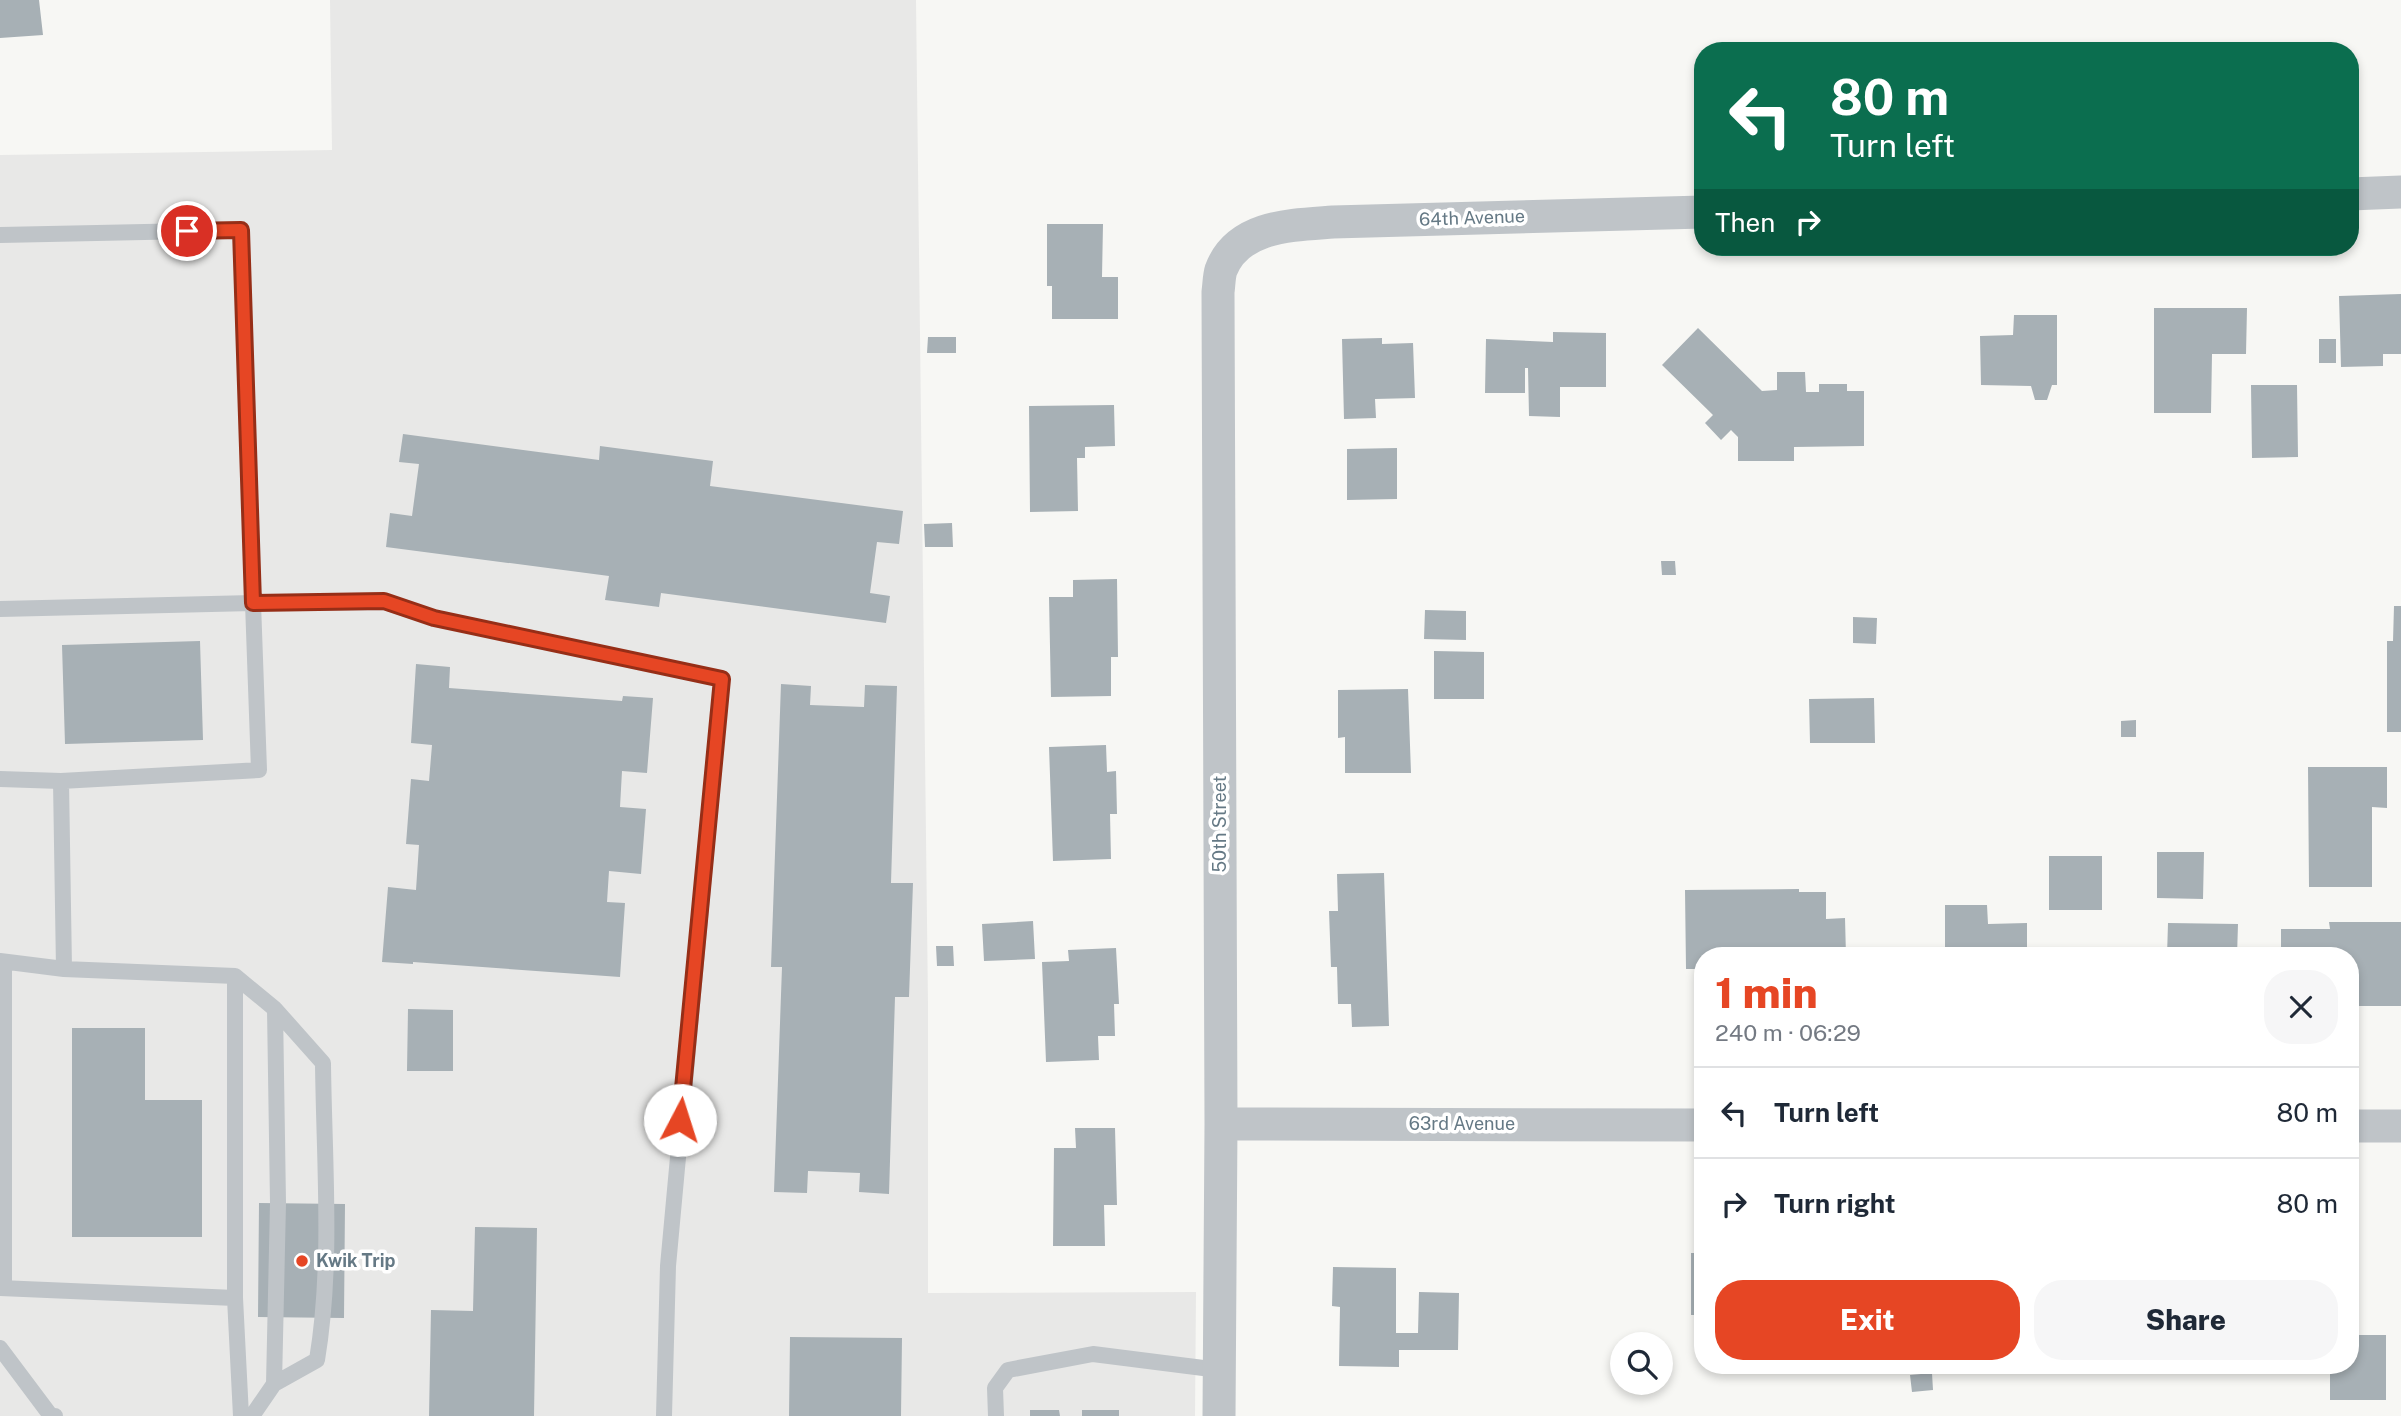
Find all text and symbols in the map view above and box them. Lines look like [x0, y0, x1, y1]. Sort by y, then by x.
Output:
text: 80 m [1830, 68, 1949, 126]
icon: left [1715, 70, 1806, 161]
text: Turn left [1830, 127, 1955, 164]
pin [157, 201, 217, 261]
icon: right [1789, 203, 1827, 241]
street label: 64th Avenue [1419, 205, 1525, 230]
text: Then [1715, 207, 1775, 238]
icon: arrive [168, 212, 206, 250]
street label: 50th Street [1209, 776, 1230, 872]
text: 1 min [1715, 968, 1818, 1017]
button: close [2264, 970, 2338, 1044]
text: 240 m · 06:29 [1715, 1019, 1861, 1046]
position arrow [643, 1083, 717, 1157]
icon: left [1715, 1094, 1753, 1132]
text: Turn left [1774, 1097, 1879, 1128]
text: 80 m [2277, 1097, 2338, 1128]
street label: 63rd Avenue [1409, 1113, 1515, 1134]
icon: right [1715, 1185, 1753, 1223]
text: Turn right [1774, 1188, 1896, 1219]
text: 80 m [2277, 1188, 2338, 1219]
place label: Kwik Trip [316, 1250, 396, 1271]
marker: Kwik Trip [294, 1253, 310, 1269]
button: Exit [1715, 1280, 2020, 1360]
button: Share [2034, 1280, 2338, 1360]
map controls [1610, 1332, 1673, 1395]
button: search [1610, 1332, 1673, 1395]

